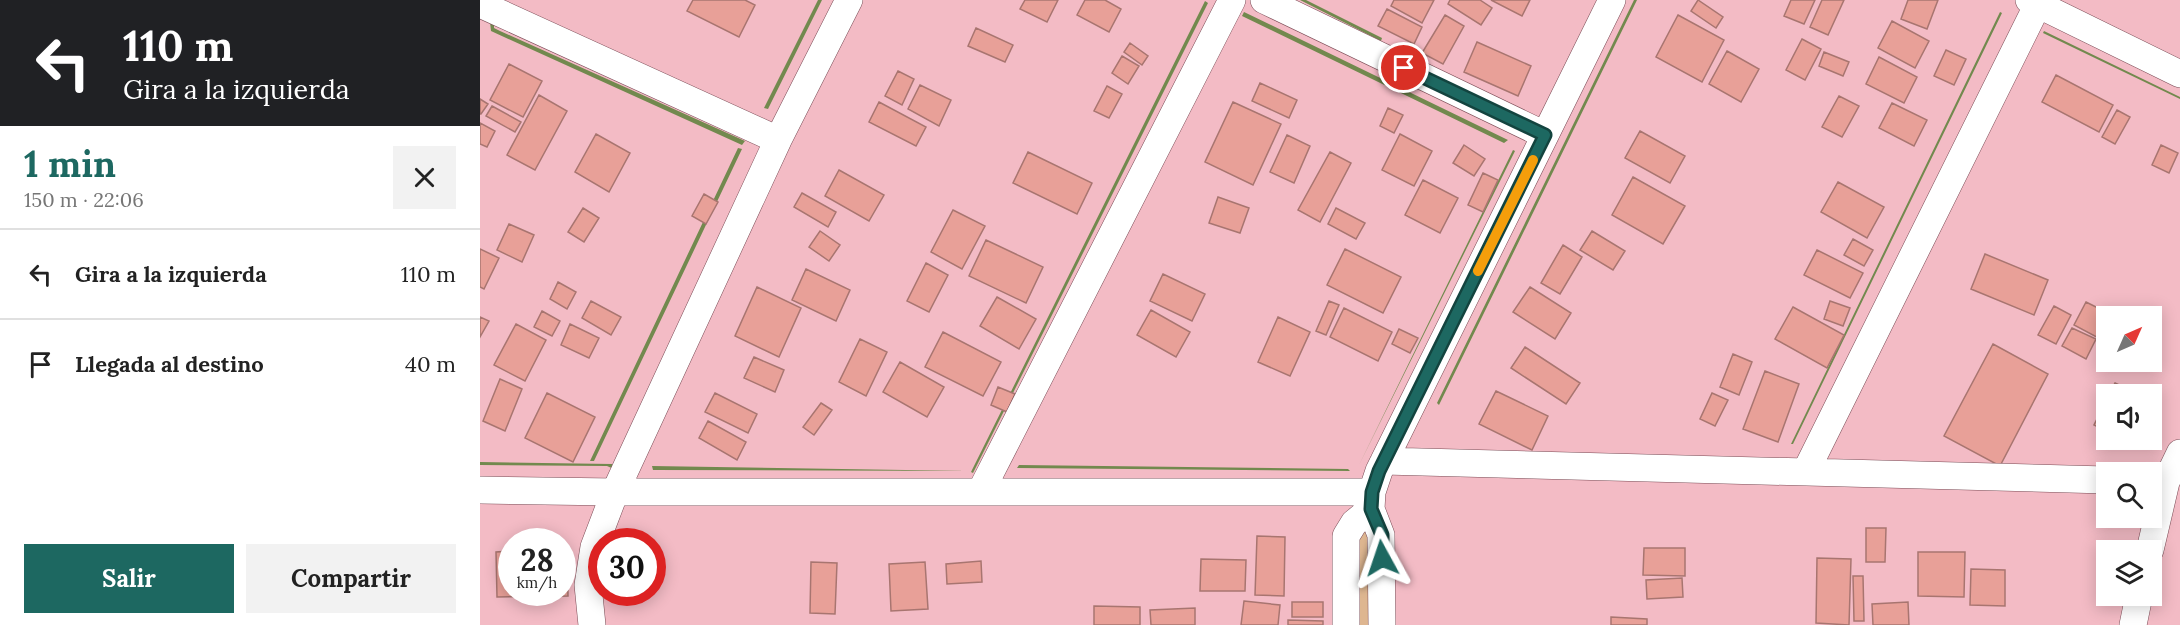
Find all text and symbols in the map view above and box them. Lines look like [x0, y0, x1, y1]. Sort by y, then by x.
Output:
text: 110 m [123, 19, 234, 73]
icon: left [24, 24, 102, 102]
pin [1378, 42, 1429, 93]
icon: arrive [1387, 51, 1420, 84]
text: Gira a la izquierda [123, 72, 350, 106]
text: 1 min [24, 141, 116, 187]
button: close [393, 146, 456, 209]
text: 150 m · 22:06 [24, 187, 144, 212]
icon: left [24, 258, 57, 291]
text: Gira a la izquierda [75, 260, 267, 288]
text: 110 m [401, 260, 456, 288]
north arrow [2096, 306, 2162, 372]
map controls [2096, 306, 2162, 606]
icon: arrive [24, 348, 57, 381]
text: Llegada al destino [75, 350, 264, 378]
text: 40 m [405, 350, 456, 378]
button: sound [2096, 384, 2162, 450]
button: search [2096, 462, 2162, 528]
position arrow [1350, 526, 1414, 590]
speed limit sign: 30 [588, 528, 666, 606]
button: layers [2096, 540, 2162, 606]
text: 28 [520, 541, 554, 579]
button: Salir [24, 544, 234, 613]
button: Compartir [246, 544, 456, 613]
text: km/h [517, 573, 557, 592]

